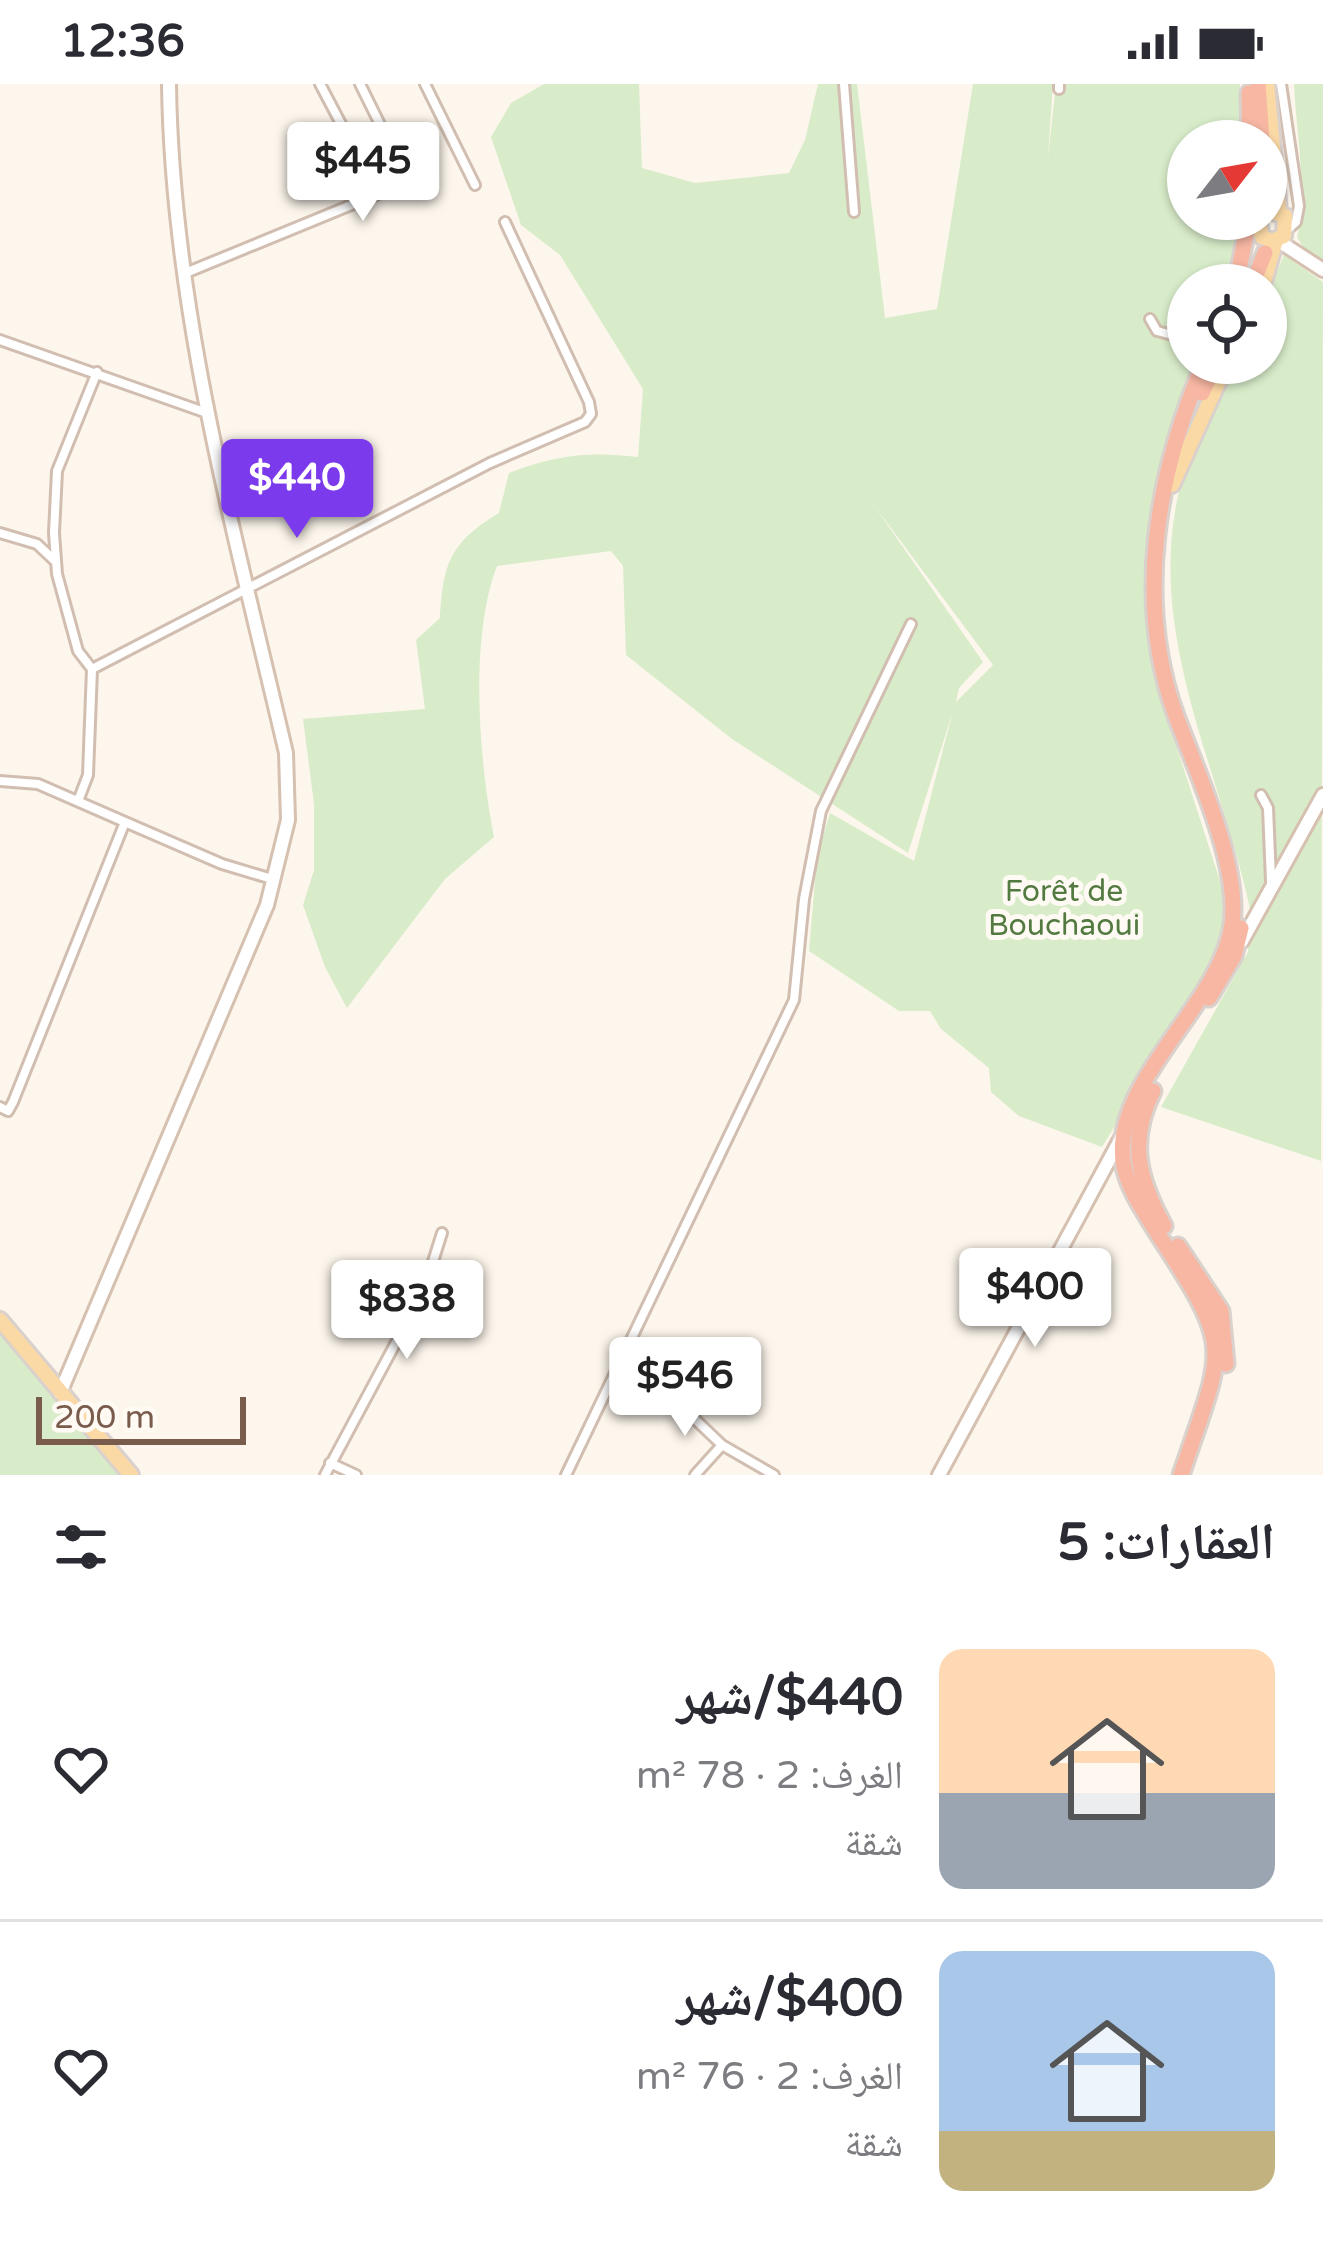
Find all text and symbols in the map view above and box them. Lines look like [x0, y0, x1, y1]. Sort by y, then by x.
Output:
text: 12:36 [60, 15, 185, 69]
north arrow [1167, 120, 1287, 240]
map controls [1167, 120, 1287, 384]
pin: $445 [292, 122, 434, 224]
text: $445 [314, 137, 412, 184]
button: locate [1167, 264, 1287, 384]
pin: $440 [226, 439, 368, 541]
text: $440 [248, 454, 346, 501]
park label: Forêt de Bouchaoui [988, 873, 1140, 944]
pin: $400 [964, 1248, 1106, 1350]
pin: $838 [336, 1260, 478, 1362]
text: $400 [986, 1263, 1084, 1310]
text: $838 [358, 1275, 456, 1322]
pin: $546 [614, 1337, 756, 1439]
text: $546 [636, 1352, 734, 1399]
scale bar [36, 1391, 246, 1444]
text: 200 m [54, 1398, 155, 1437]
text: العقارات: 5 [1058, 1512, 1275, 1574]
icon: filters [48, 1514, 114, 1580]
text: $440/شهر [677, 1667, 903, 1729]
icon: home [1035, 1697, 1179, 1841]
icon: heart [48, 1736, 114, 1802]
text: الغرف: 2 · 78 m² [636, 1752, 903, 1799]
text: شقة [845, 1819, 903, 1866]
text: $400/شهر [677, 1968, 903, 2030]
icon: home [1035, 1999, 1179, 2143]
icon: heart [48, 2038, 114, 2104]
text: الغرف: 2 · 76 m² [636, 2053, 903, 2100]
text: شقة [845, 2120, 903, 2167]

